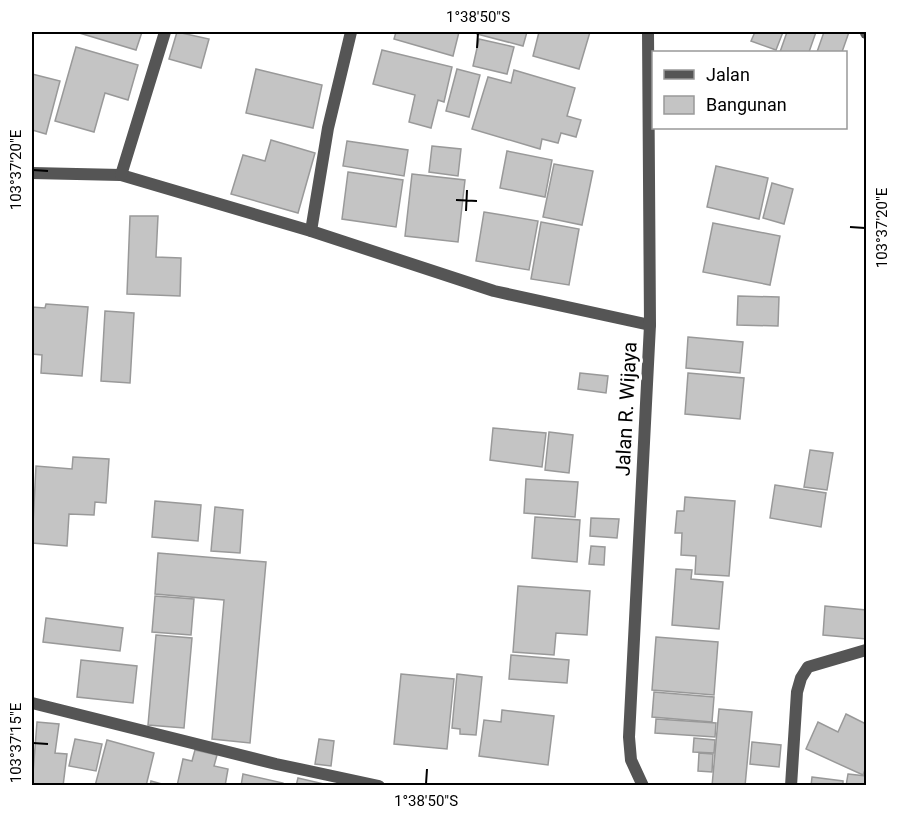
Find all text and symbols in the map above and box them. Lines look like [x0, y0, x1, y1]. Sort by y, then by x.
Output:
text: 1°38'50"S [446, 8, 510, 26]
legend [652, 51, 847, 129]
text: Jalan [706, 64, 750, 85]
text: Bangunan [706, 94, 787, 115]
text: 103°37'20"E [7, 129, 25, 210]
text: 103°37'20"E [873, 187, 891, 268]
street label: Jalan R. Wijaya [610, 341, 642, 477]
text: 103°37'15"E [7, 702, 25, 783]
text: 1°38'50"S [394, 792, 458, 810]

